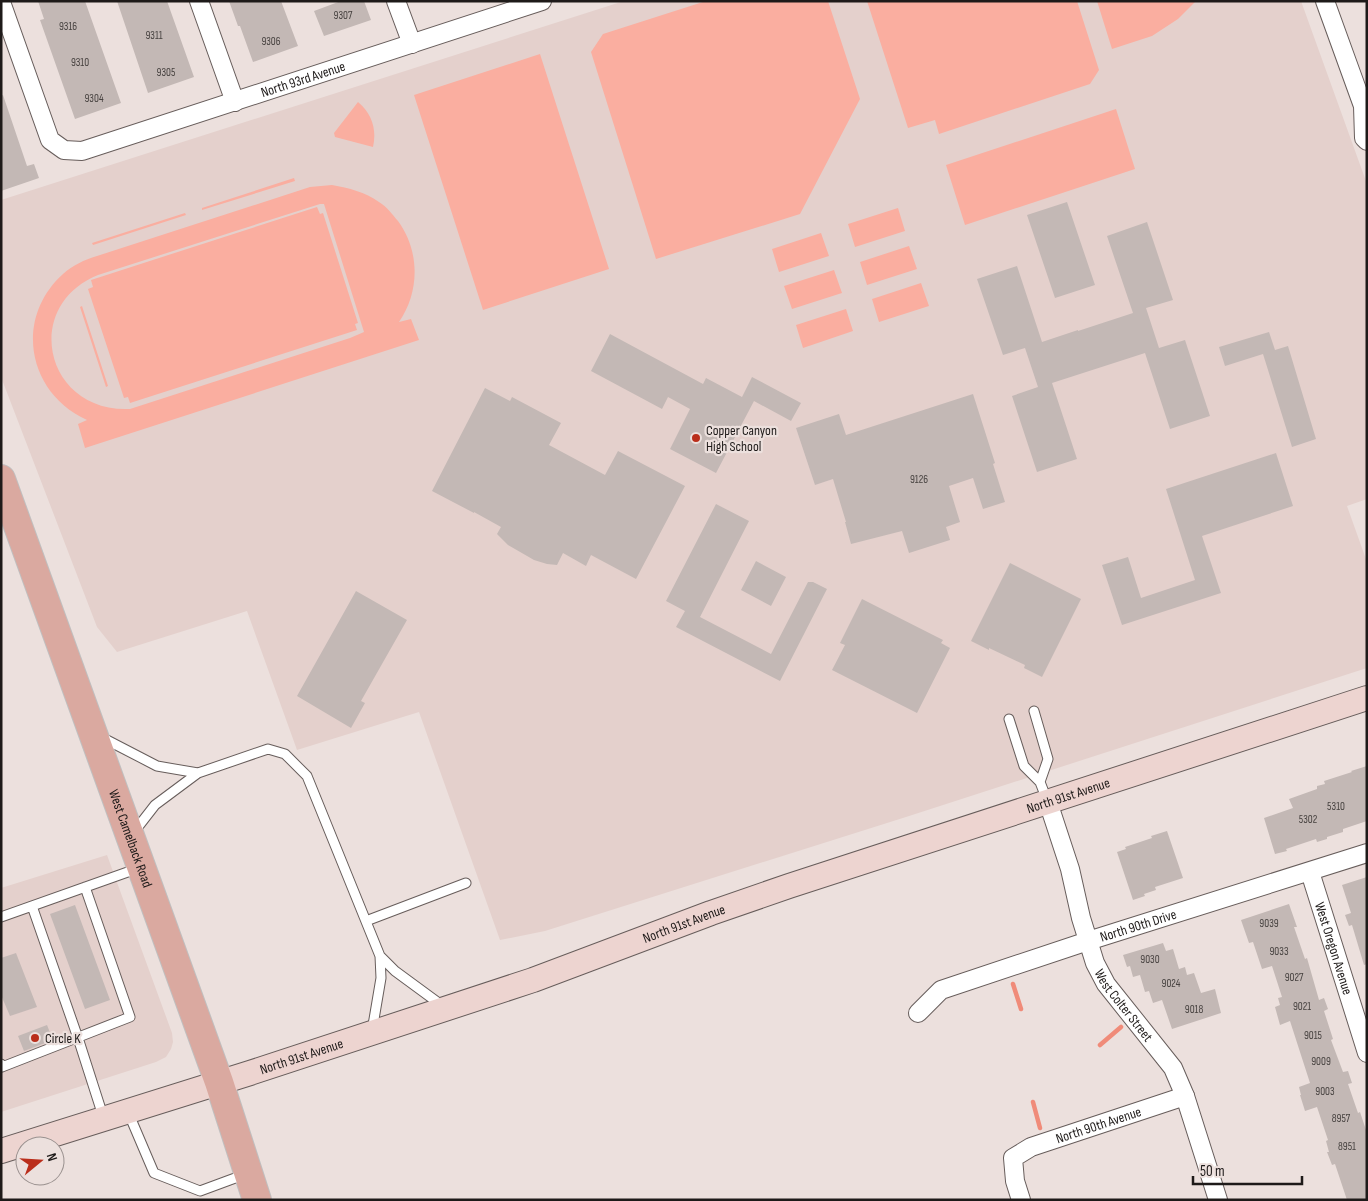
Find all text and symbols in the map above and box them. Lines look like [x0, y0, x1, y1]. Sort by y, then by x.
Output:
house number: 9307 [334, 9, 353, 22]
house number: 9316 [59, 20, 77, 33]
house number: 9311 [145, 29, 163, 42]
house number: 9306 [261, 35, 281, 48]
house number: 9310 [71, 56, 89, 69]
street label: North 93rd Avenue [259, 58, 347, 101]
house number: 9305 [157, 66, 175, 79]
house number: 9304 [85, 92, 104, 105]
place label: Copper Canyon High School [706, 422, 777, 455]
marker: Copper Canyon High School [690, 432, 702, 444]
house number: 9126 [910, 473, 928, 486]
street label: North 91st Avenue [1024, 774, 1112, 817]
street label: West Camelback Road [105, 787, 156, 890]
house number: 5310 [1327, 800, 1345, 813]
house number: 5302 [1299, 813, 1318, 826]
street label: West Oregon Avenue [1311, 900, 1356, 997]
street label: North 91st Avenue [641, 901, 727, 947]
street label: North 90th Drive [1098, 906, 1179, 946]
house number: 9039 [1259, 917, 1279, 930]
house number: 9033 [1269, 945, 1289, 958]
house number: 9030 [1140, 953, 1160, 966]
street label: West Colter Street [1091, 966, 1156, 1045]
house number: 9027 [1285, 971, 1304, 984]
house number: 9024 [1162, 977, 1181, 990]
house number: 9021 [1293, 1000, 1311, 1013]
house number: 9018 [1185, 1003, 1203, 1016]
house number: 9015 [1304, 1029, 1322, 1042]
place label: Circle K [45, 1030, 81, 1047]
marker: Circle K [29, 1032, 41, 1044]
street label: North 91st Avenue [258, 1035, 345, 1078]
house number: 9009 [1311, 1055, 1331, 1068]
house number: 9003 [1315, 1085, 1335, 1098]
street label: North 90th Avenue [1054, 1103, 1143, 1147]
house number: 8957 [1332, 1112, 1351, 1125]
north arrow [15, 1136, 65, 1186]
house number: 8951 [1338, 1140, 1356, 1153]
text: N [43, 1151, 61, 1163]
scale bar [1193, 1154, 1302, 1186]
text: 50 m [1200, 1162, 1225, 1181]

